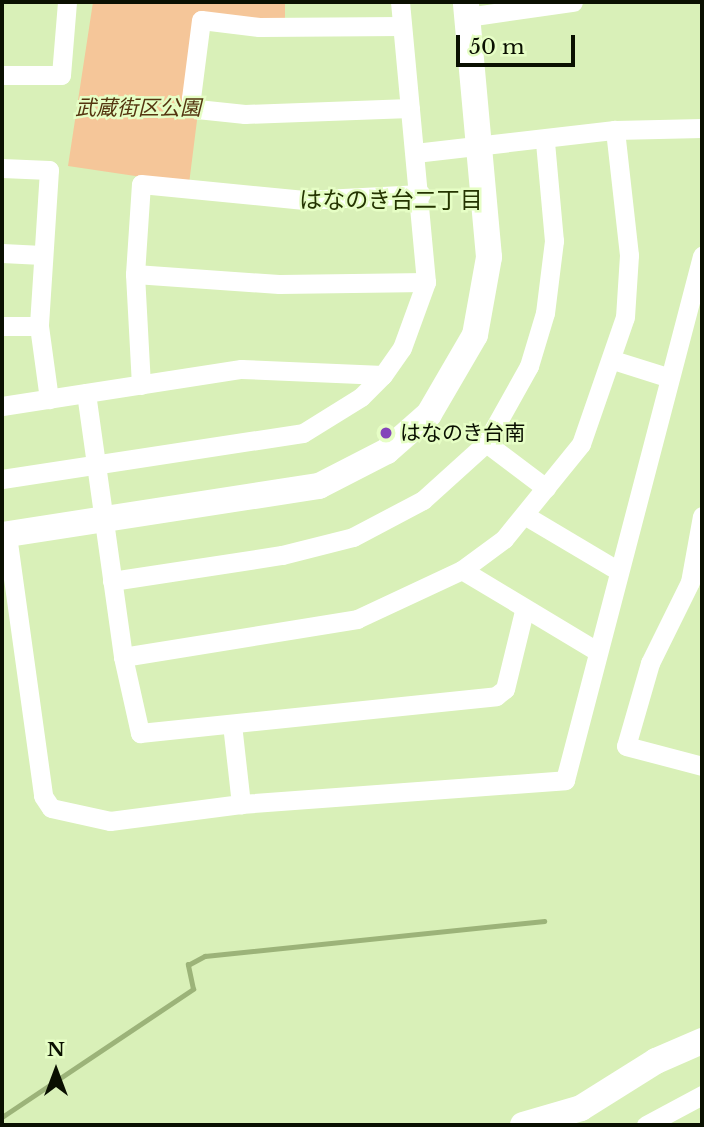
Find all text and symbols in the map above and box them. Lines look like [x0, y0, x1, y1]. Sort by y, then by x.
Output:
scale bar [459, 21, 578, 65]
text: 50 m [469, 34, 524, 60]
park label: 武蔵街区公園 [75, 95, 201, 121]
district label: はなのき台二丁目 [299, 186, 483, 214]
place label: はなのき台南 [400, 420, 526, 446]
marker: はなのき台南 [378, 425, 394, 441]
north arrow [21, 1036, 91, 1106]
text: N [47, 1038, 65, 1061]

